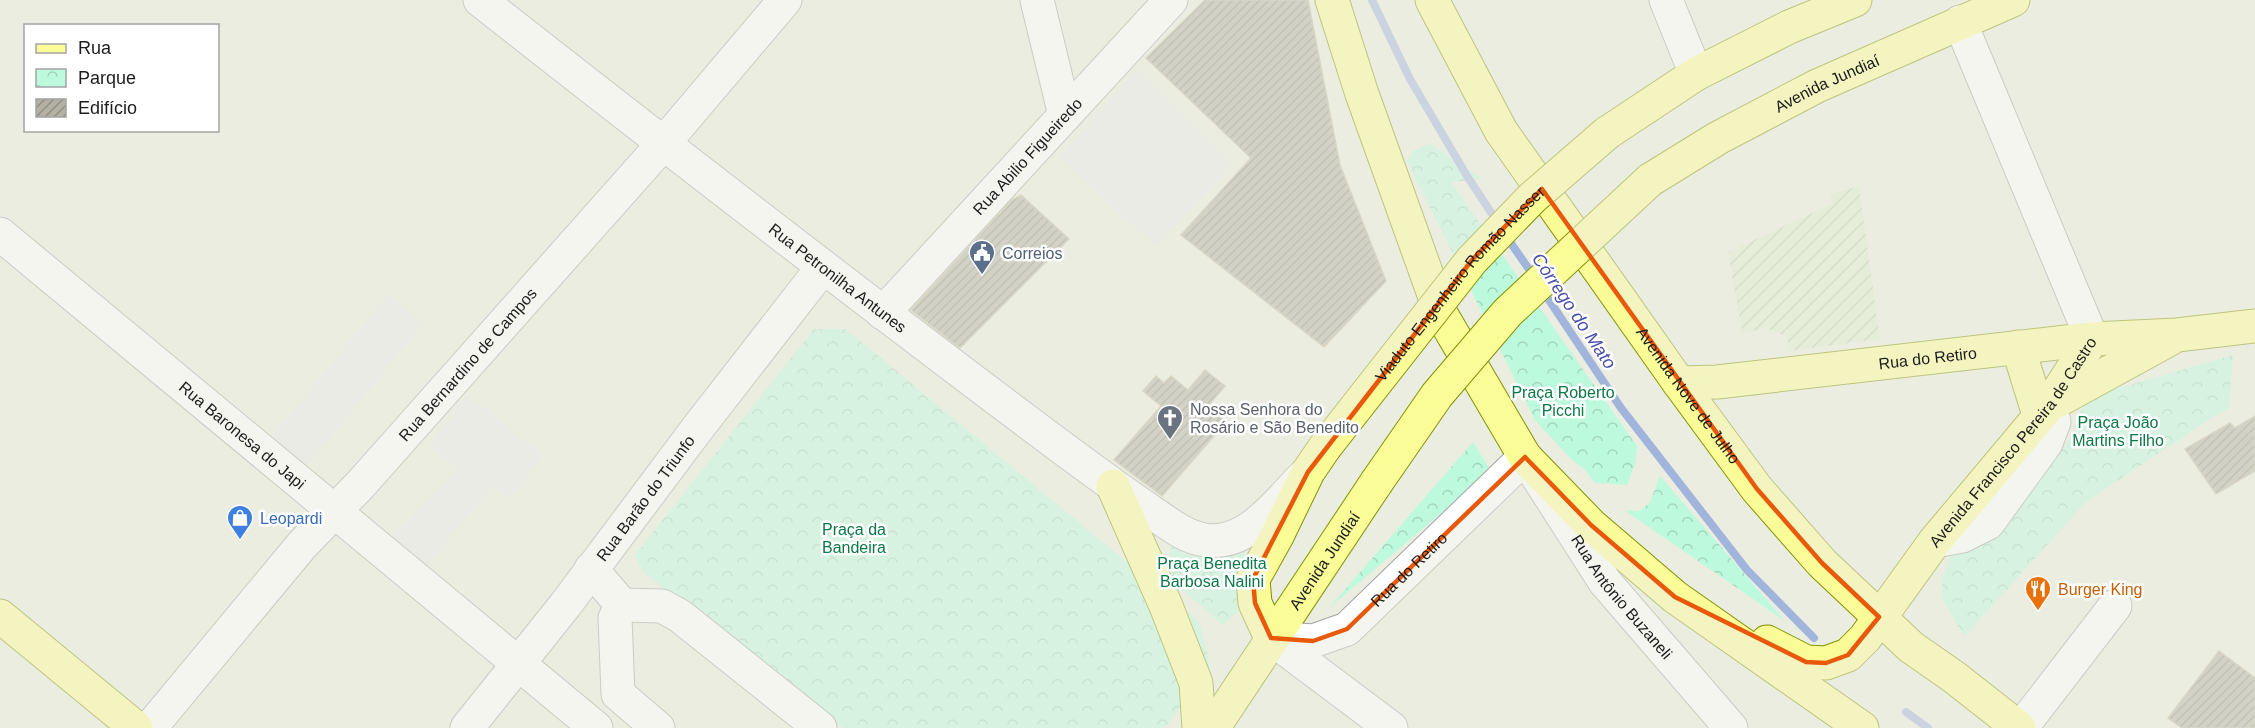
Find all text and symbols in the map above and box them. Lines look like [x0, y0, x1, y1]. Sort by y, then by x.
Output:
legend [24, 24, 219, 132]
text: Rua [78, 38, 112, 58]
street label: Avenida Jundiaí [1772, 51, 1882, 115]
text: Parque [78, 68, 136, 88]
street label: Rua Abilio Figueiredo [969, 94, 1085, 218]
text: Edifício [78, 98, 137, 118]
street label: Viaduto Engenheiro Romão Nasser [1372, 182, 1548, 384]
street label: Rua Petronilha Antunes [766, 220, 910, 336]
public building icon: Correios [967, 238, 997, 276]
place label: Correios [1002, 245, 1062, 262]
water label: Córrego do Mato [1528, 249, 1620, 373]
street label: Rua Bernardino de Campos [395, 284, 540, 444]
street label: Avenida Nove de Julho [1634, 324, 1744, 467]
street label: Avenida Francisco Pereira de Castro [1926, 334, 2099, 550]
street label: Rua do Retiro [1878, 344, 1978, 372]
street label: Rua Baronesa do Japi [176, 378, 309, 492]
park label: Praça Roberto Picchi [1511, 384, 1615, 419]
place label: Nossa Senhora do Rosário e São Benedito [1190, 401, 1359, 436]
church icon: Nossa Senhora do Rosário e São Benedito [1155, 403, 1185, 441]
park label: Praça João Martins Filho [2072, 414, 2164, 449]
street label: Rua Barão do Triunfo [593, 432, 698, 564]
shop icon: Leopardi [225, 503, 255, 541]
street label: Avenida Jundiaí [1286, 508, 1363, 613]
place label: Leopardi [260, 510, 322, 527]
park label: Praça da Bandeira [822, 521, 886, 556]
street label: Rua do Retiro [1367, 529, 1450, 610]
street label: Rua Antônio Buzaneli [1568, 531, 1676, 662]
park label: Praça Benedita Barbosa Nalini [1157, 555, 1267, 590]
restaurant icon: Burger King [2023, 574, 2053, 612]
place label: Burger King [2058, 581, 2143, 598]

